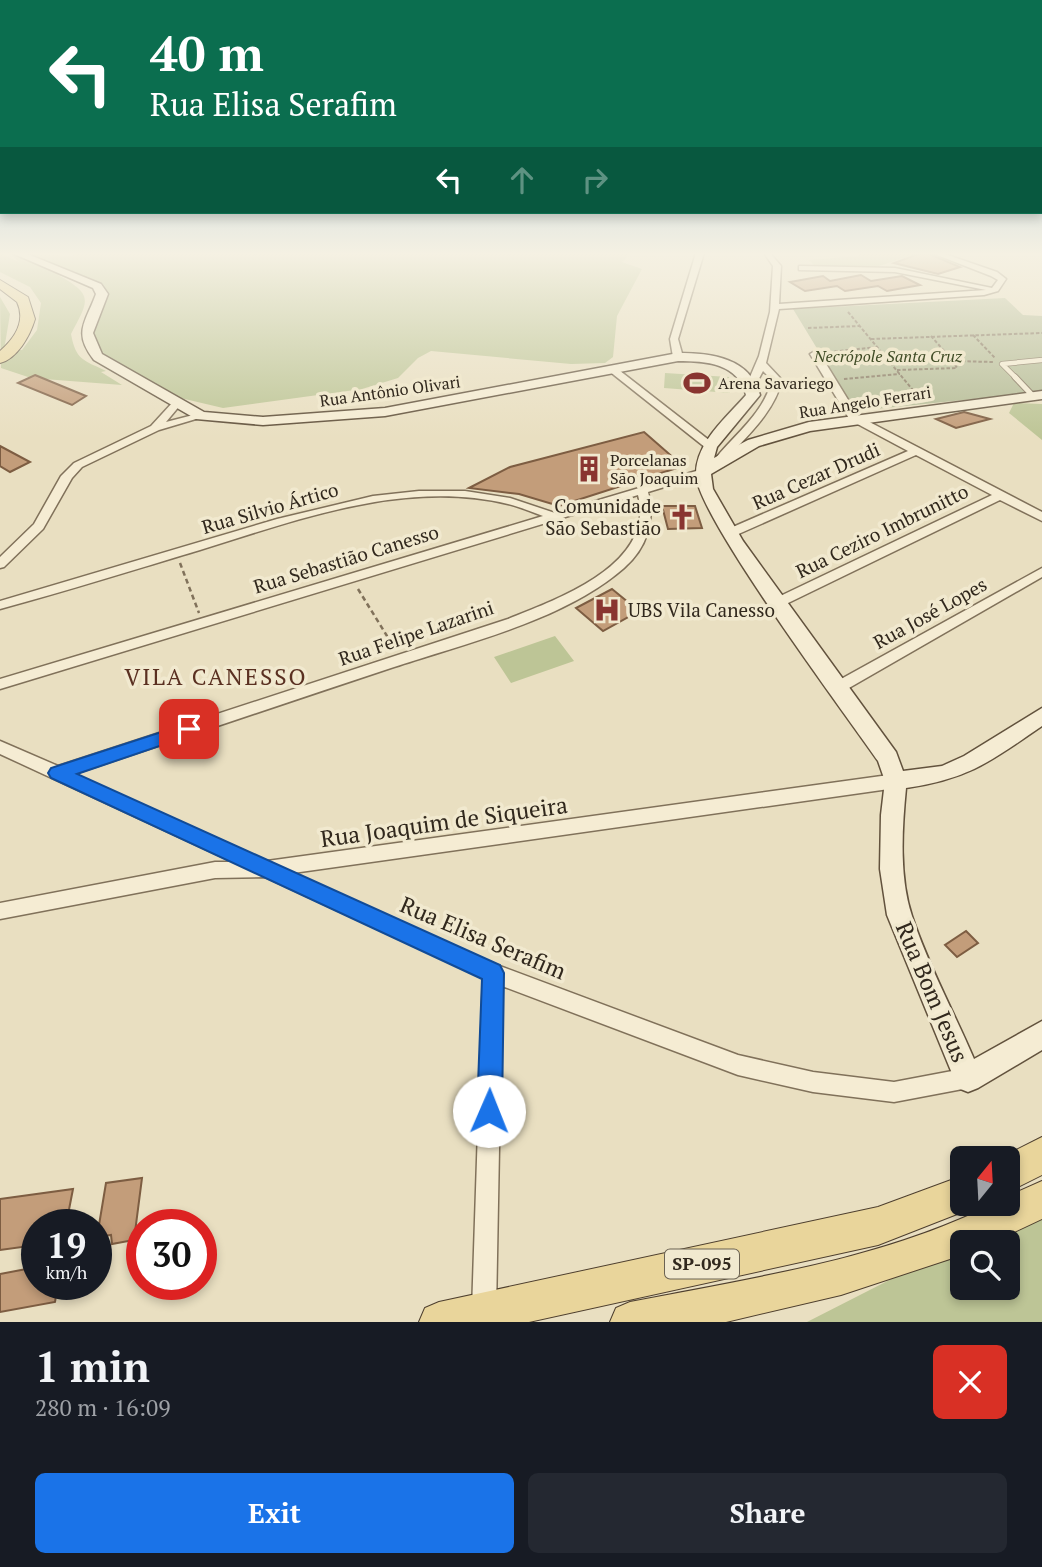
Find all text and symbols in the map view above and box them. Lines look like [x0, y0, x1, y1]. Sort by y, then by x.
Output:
text: 40 m [150, 20, 264, 85]
icon: left [35, 28, 126, 119]
text: Rua Elisa Serafim [150, 83, 397, 125]
icon: left [430, 161, 468, 199]
icon: ahead [503, 161, 541, 199]
icon: right [576, 161, 614, 199]
park label: Necrópole Santa Cruz [813, 345, 963, 367]
sports icon: Arena Savariego [682, 368, 712, 398]
street label: Rua Antônio Olivari [318, 370, 462, 412]
place label: Arena Savariego [718, 372, 834, 394]
street label: Rua Angelo Ferrari [797, 381, 933, 423]
street label: Rua Cezar Drudi [748, 436, 883, 515]
place label: Porcelanas São Joaquim [610, 449, 699, 489]
building icon: Porcelanas São Joaquim [574, 454, 604, 484]
street label: Rua Silvio Ártico [199, 476, 341, 539]
street label: Rua Ceziro Imbrunitto [791, 478, 972, 583]
place label: Comunidade São Sebastião [545, 493, 661, 540]
church icon: Comunidade São Sebastião [667, 502, 697, 532]
street label: Rua Sebastião Canesso [250, 518, 441, 599]
street label: Rua José Lopes [869, 571, 991, 654]
street label: Rua Felipe Lazarini [335, 594, 497, 671]
hospital icon: UBS Vila Canesso [592, 595, 622, 625]
place label: UBS Vila Canesso [628, 597, 775, 622]
district label: VILA CANESSO [124, 661, 308, 692]
pin [159, 699, 219, 759]
icon: arrive [170, 710, 208, 748]
street label: Rua Joaquim de Siqueira [318, 789, 570, 854]
street label: Rua Elisa Serafim [395, 889, 571, 987]
street label: Rua Bom Jesus [889, 917, 976, 1067]
position arrow [452, 1074, 526, 1148]
north arrow [950, 1146, 1020, 1216]
map controls [950, 1146, 1020, 1300]
speed limit sign: 30 [126, 1209, 217, 1300]
text: 19 [47, 1222, 86, 1268]
button: search [950, 1230, 1020, 1300]
road number: SP-095 [665, 1250, 739, 1279]
text: km/h [46, 1260, 87, 1284]
text: 1 min [35, 1338, 150, 1394]
button: close [933, 1345, 1007, 1419]
text: 280 m · 16:09 [35, 1392, 170, 1423]
button: Exit [35, 1473, 514, 1553]
button: Share [528, 1473, 1007, 1553]

